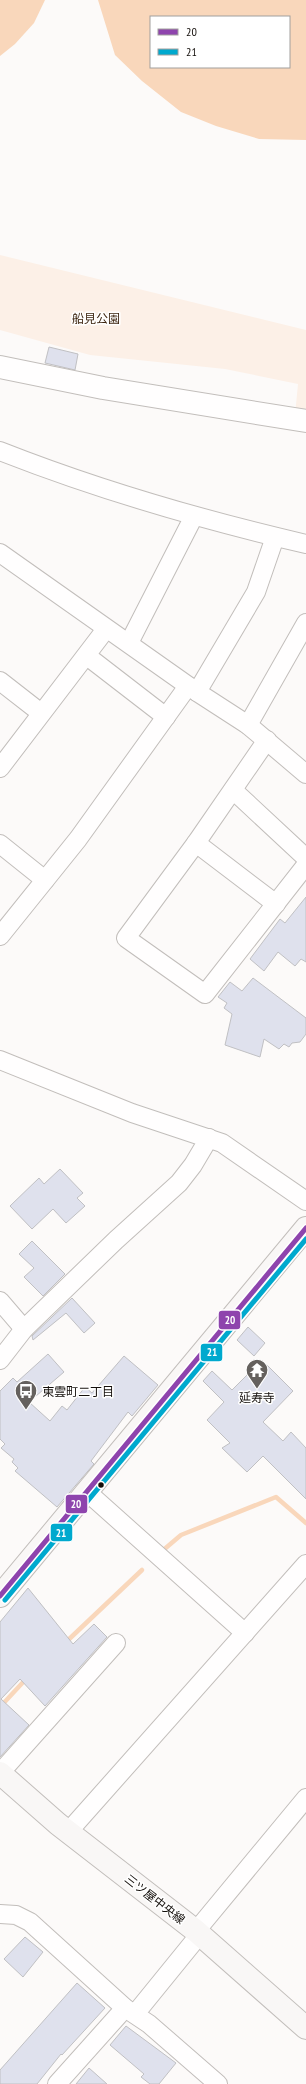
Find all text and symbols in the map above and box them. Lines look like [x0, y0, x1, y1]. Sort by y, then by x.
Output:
legend [150, 16, 290, 68]
text: 20 [186, 24, 197, 39]
text: 21 [186, 44, 197, 59]
park label: 船見公園 [72, 311, 120, 326]
line badge: 20 [218, 1310, 241, 1330]
text: 20 [225, 1313, 235, 1327]
line badge: 21 [200, 1343, 223, 1362]
text: 21 [207, 1345, 217, 1359]
temple icon: 延寿寺 [244, 1357, 270, 1390]
bus stop icon: 東雲町二丁目 [13, 1378, 39, 1411]
place label: 東雲町二丁目 [42, 1384, 114, 1399]
place label: 延寿寺 [239, 1390, 275, 1405]
unlabelled marker [96, 1480, 106, 1490]
line badge: 20 [65, 1494, 88, 1514]
text: 20 [71, 1497, 81, 1511]
line badge: 21 [50, 1523, 73, 1542]
text: 21 [56, 1526, 66, 1540]
street label: 三ツ屋中央線 [122, 1871, 188, 1927]

